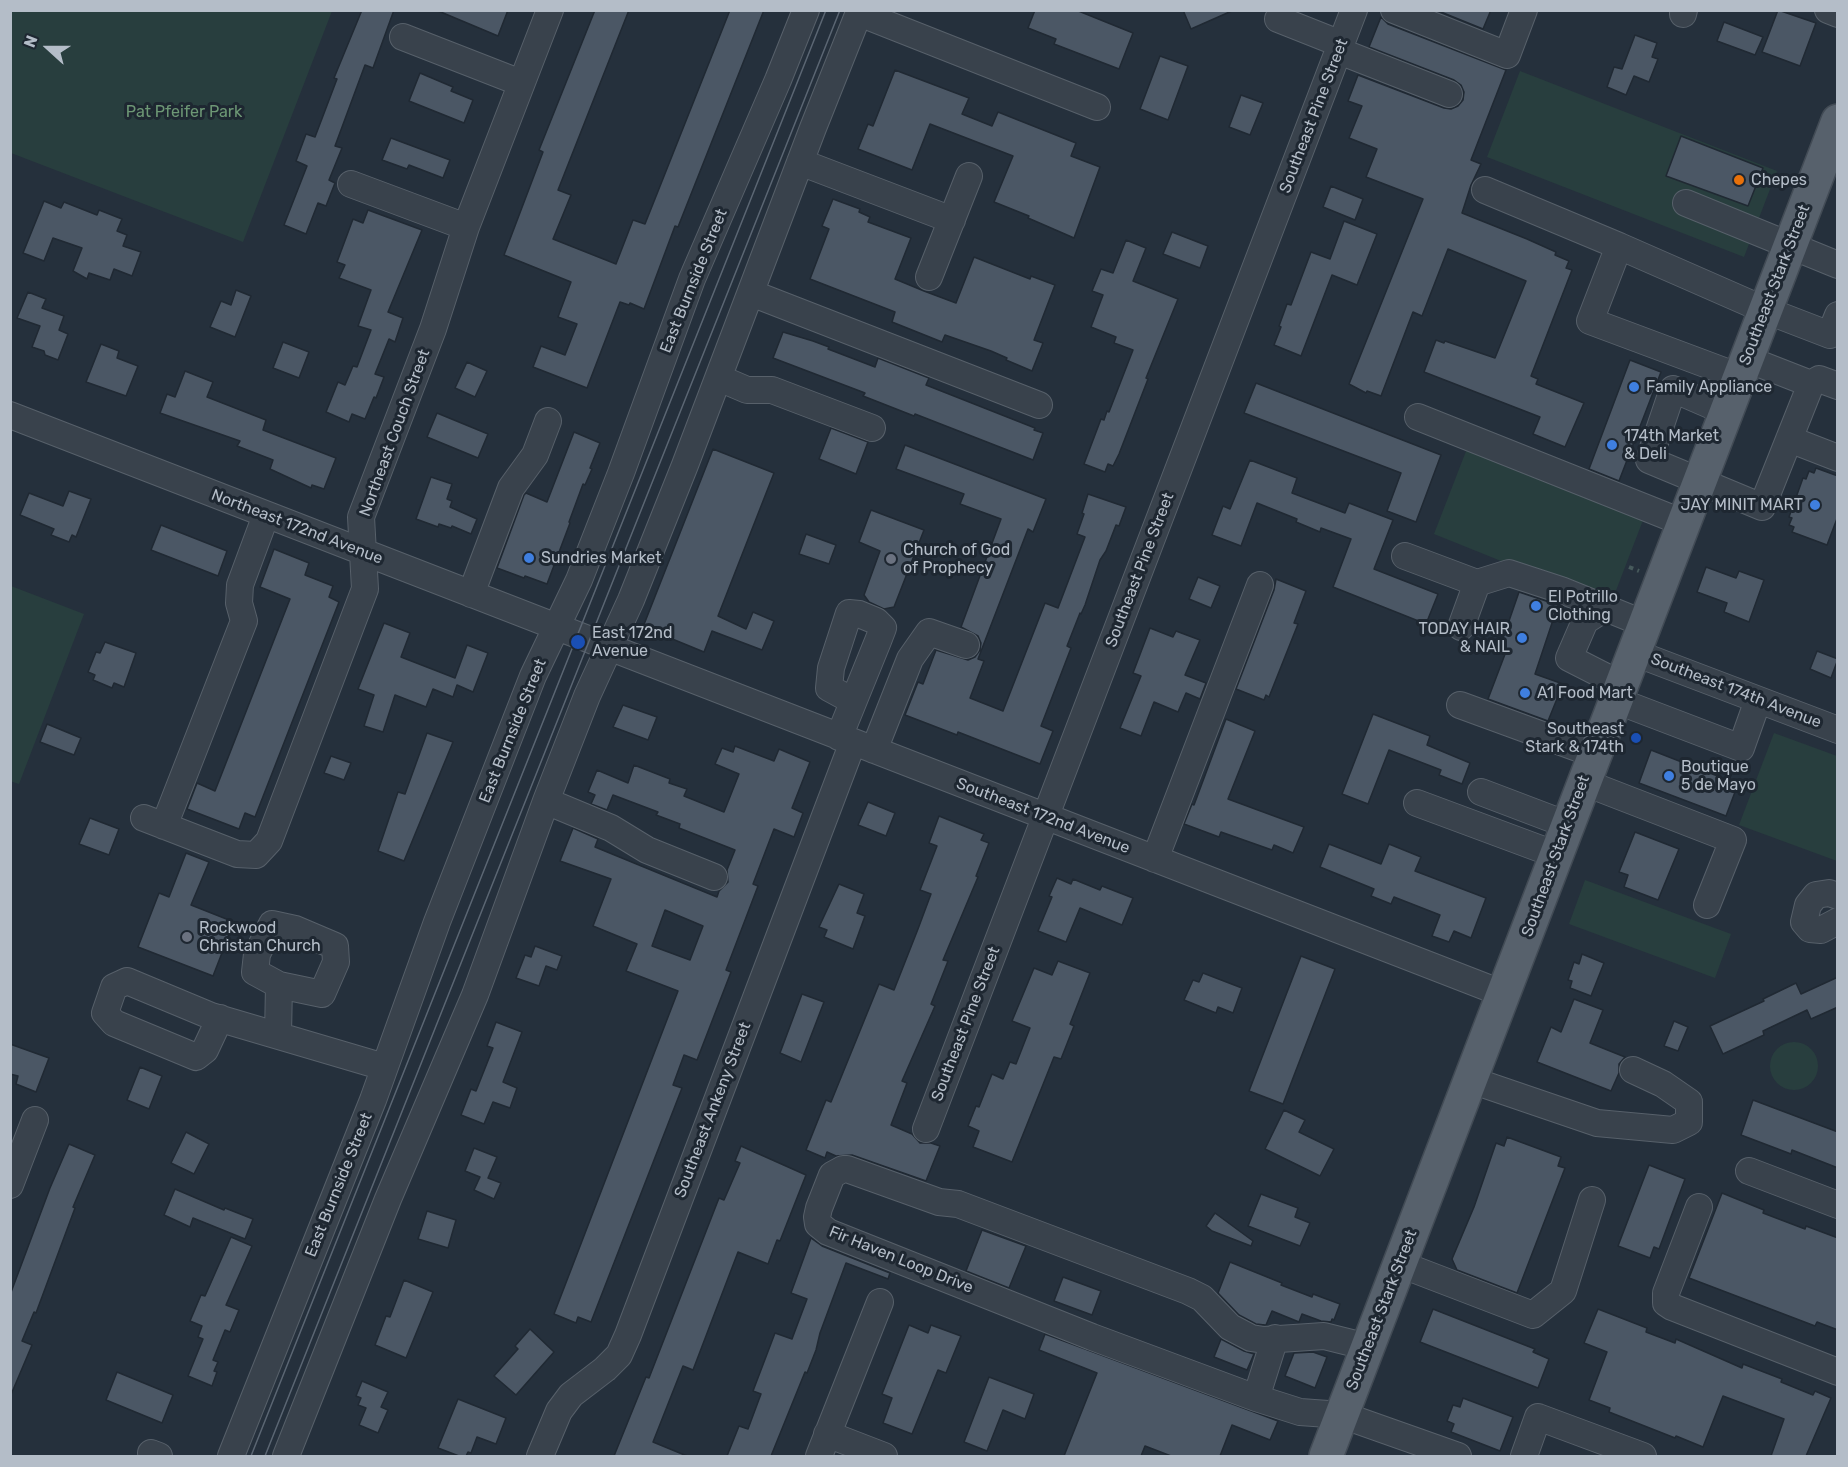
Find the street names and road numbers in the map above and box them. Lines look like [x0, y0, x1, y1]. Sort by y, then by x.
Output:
street label: Southeast Pine Street [1276, 36, 1352, 196]
street label: Southeast Stark Street [1735, 202, 1815, 368]
street label: East Burnside Street [656, 206, 732, 356]
street label: Northeast Couch Street [356, 347, 434, 519]
street label: Northeast 172nd Avenue [209, 485, 385, 569]
street label: Southeast Pine Street [1102, 490, 1178, 650]
street label: Southeast 174th Avenue [1648, 650, 1824, 732]
street label: East Burnside Street [475, 656, 551, 806]
street label: Southeast Stark Street [1518, 773, 1594, 939]
street label: Southeast 172nd Avenue [953, 774, 1133, 858]
street label: Southeast Pine Street [928, 944, 1004, 1104]
street label: Southeast Ankeny Street [671, 1019, 755, 1201]
street label: East Burnside Street [301, 1110, 377, 1260]
street label: Fir Haven Loop Drive [826, 1222, 976, 1298]
street label: Southeast Stark Street [1342, 1227, 1422, 1393]

